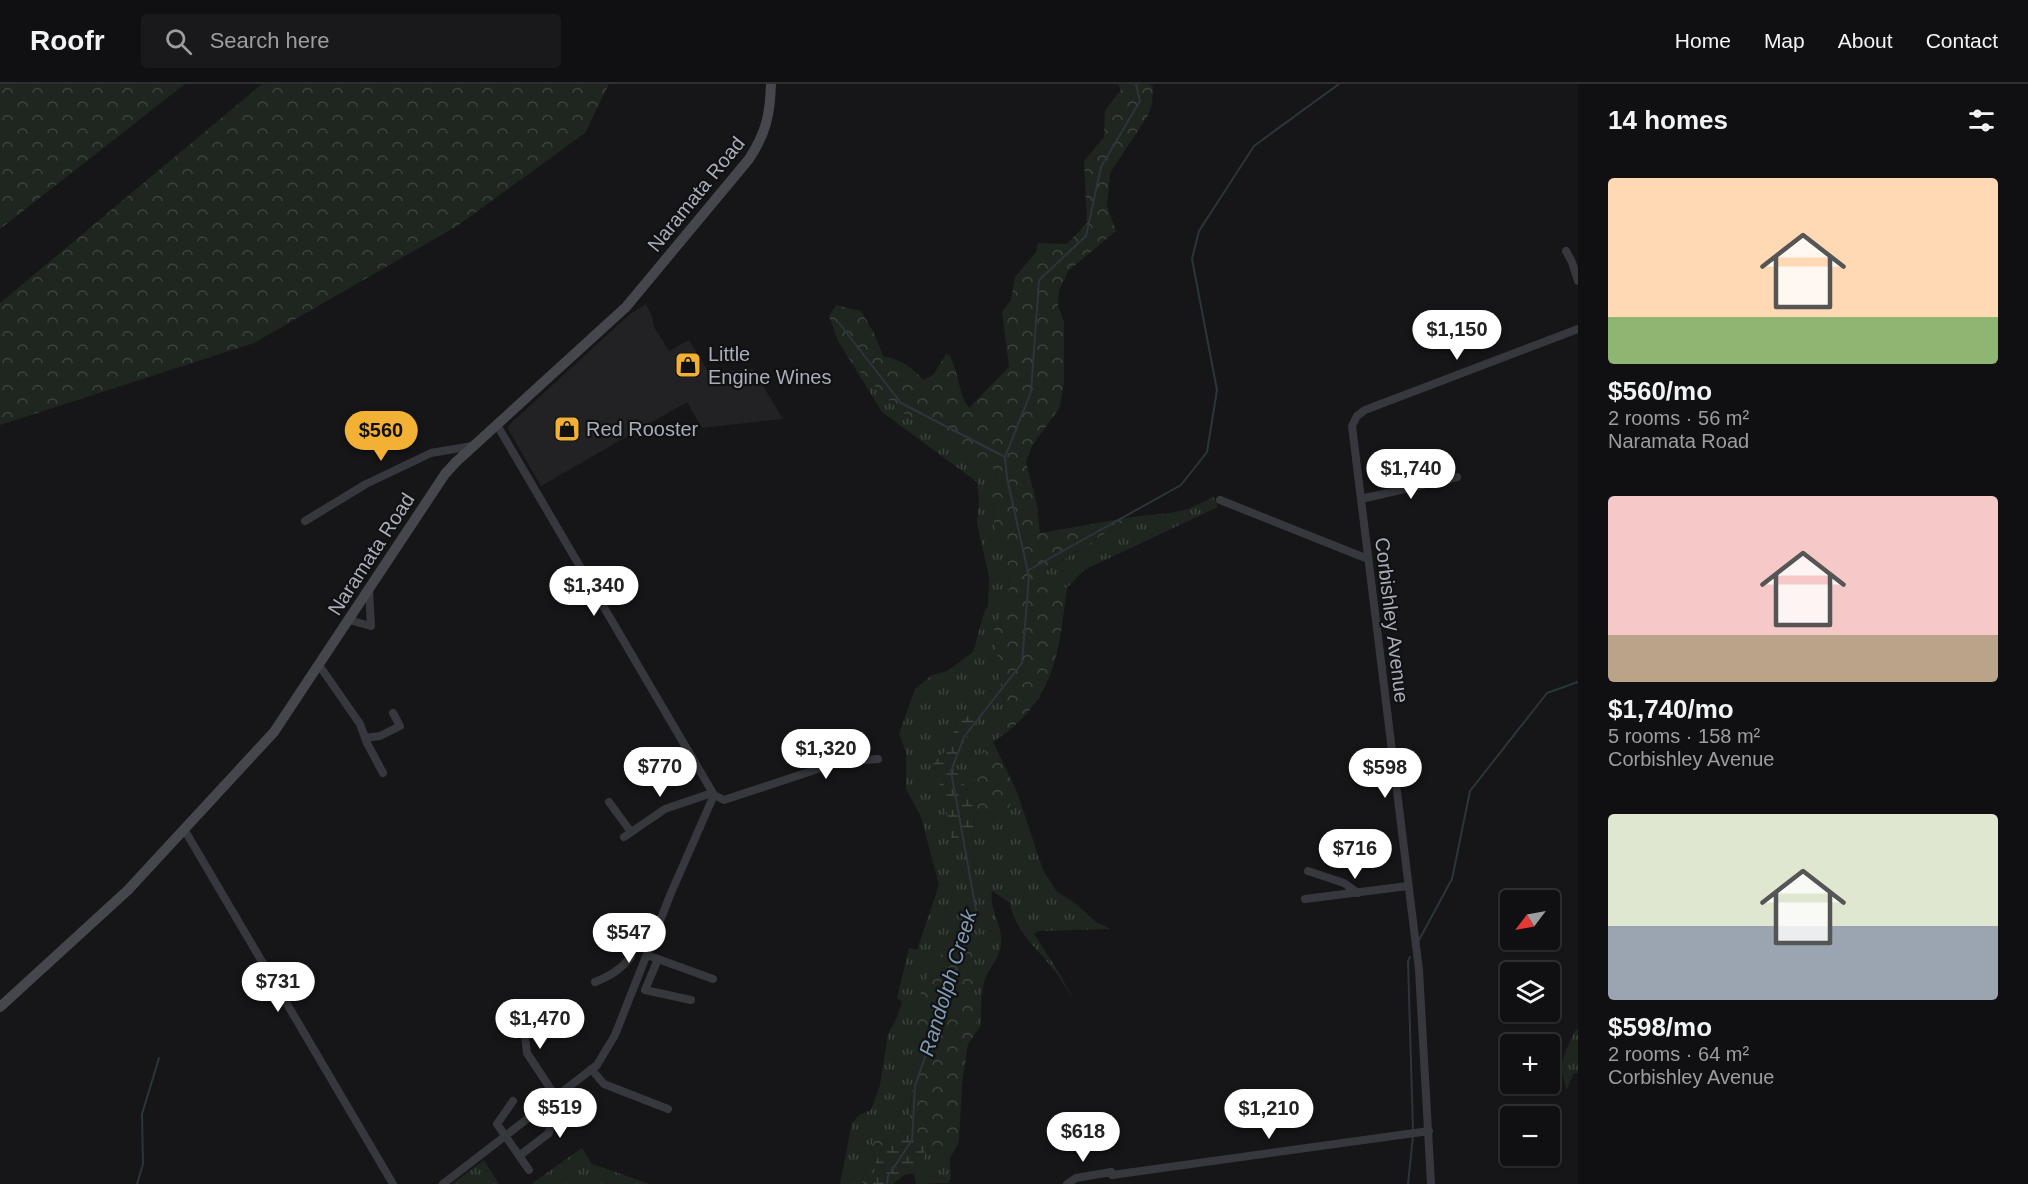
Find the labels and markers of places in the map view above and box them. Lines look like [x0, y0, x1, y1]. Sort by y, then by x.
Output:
pin: $1,150 [1408, 310, 1506, 361]
place label: Little Engine Wines [708, 343, 831, 388]
shop icon: Little Engine Wines [673, 350, 703, 380]
pin: $560 [345, 411, 417, 462]
shop icon: Red Rooster [552, 414, 582, 444]
place label: Red Rooster [586, 418, 699, 440]
pin: $1,740 [1362, 449, 1460, 500]
pin: $1,340 [545, 566, 643, 617]
pin: $1,320 [777, 729, 875, 780]
pin: $770 [624, 747, 696, 798]
pin: $598 [1349, 748, 1421, 799]
pin: $716 [1319, 829, 1391, 880]
pin: $547 [593, 913, 665, 964]
pin: $731 [242, 962, 314, 1013]
pin: $1,470 [491, 999, 589, 1050]
pin: $519 [524, 1088, 596, 1139]
pin: $1,210 [1220, 1089, 1318, 1140]
pin: $618 [1047, 1112, 1119, 1163]

